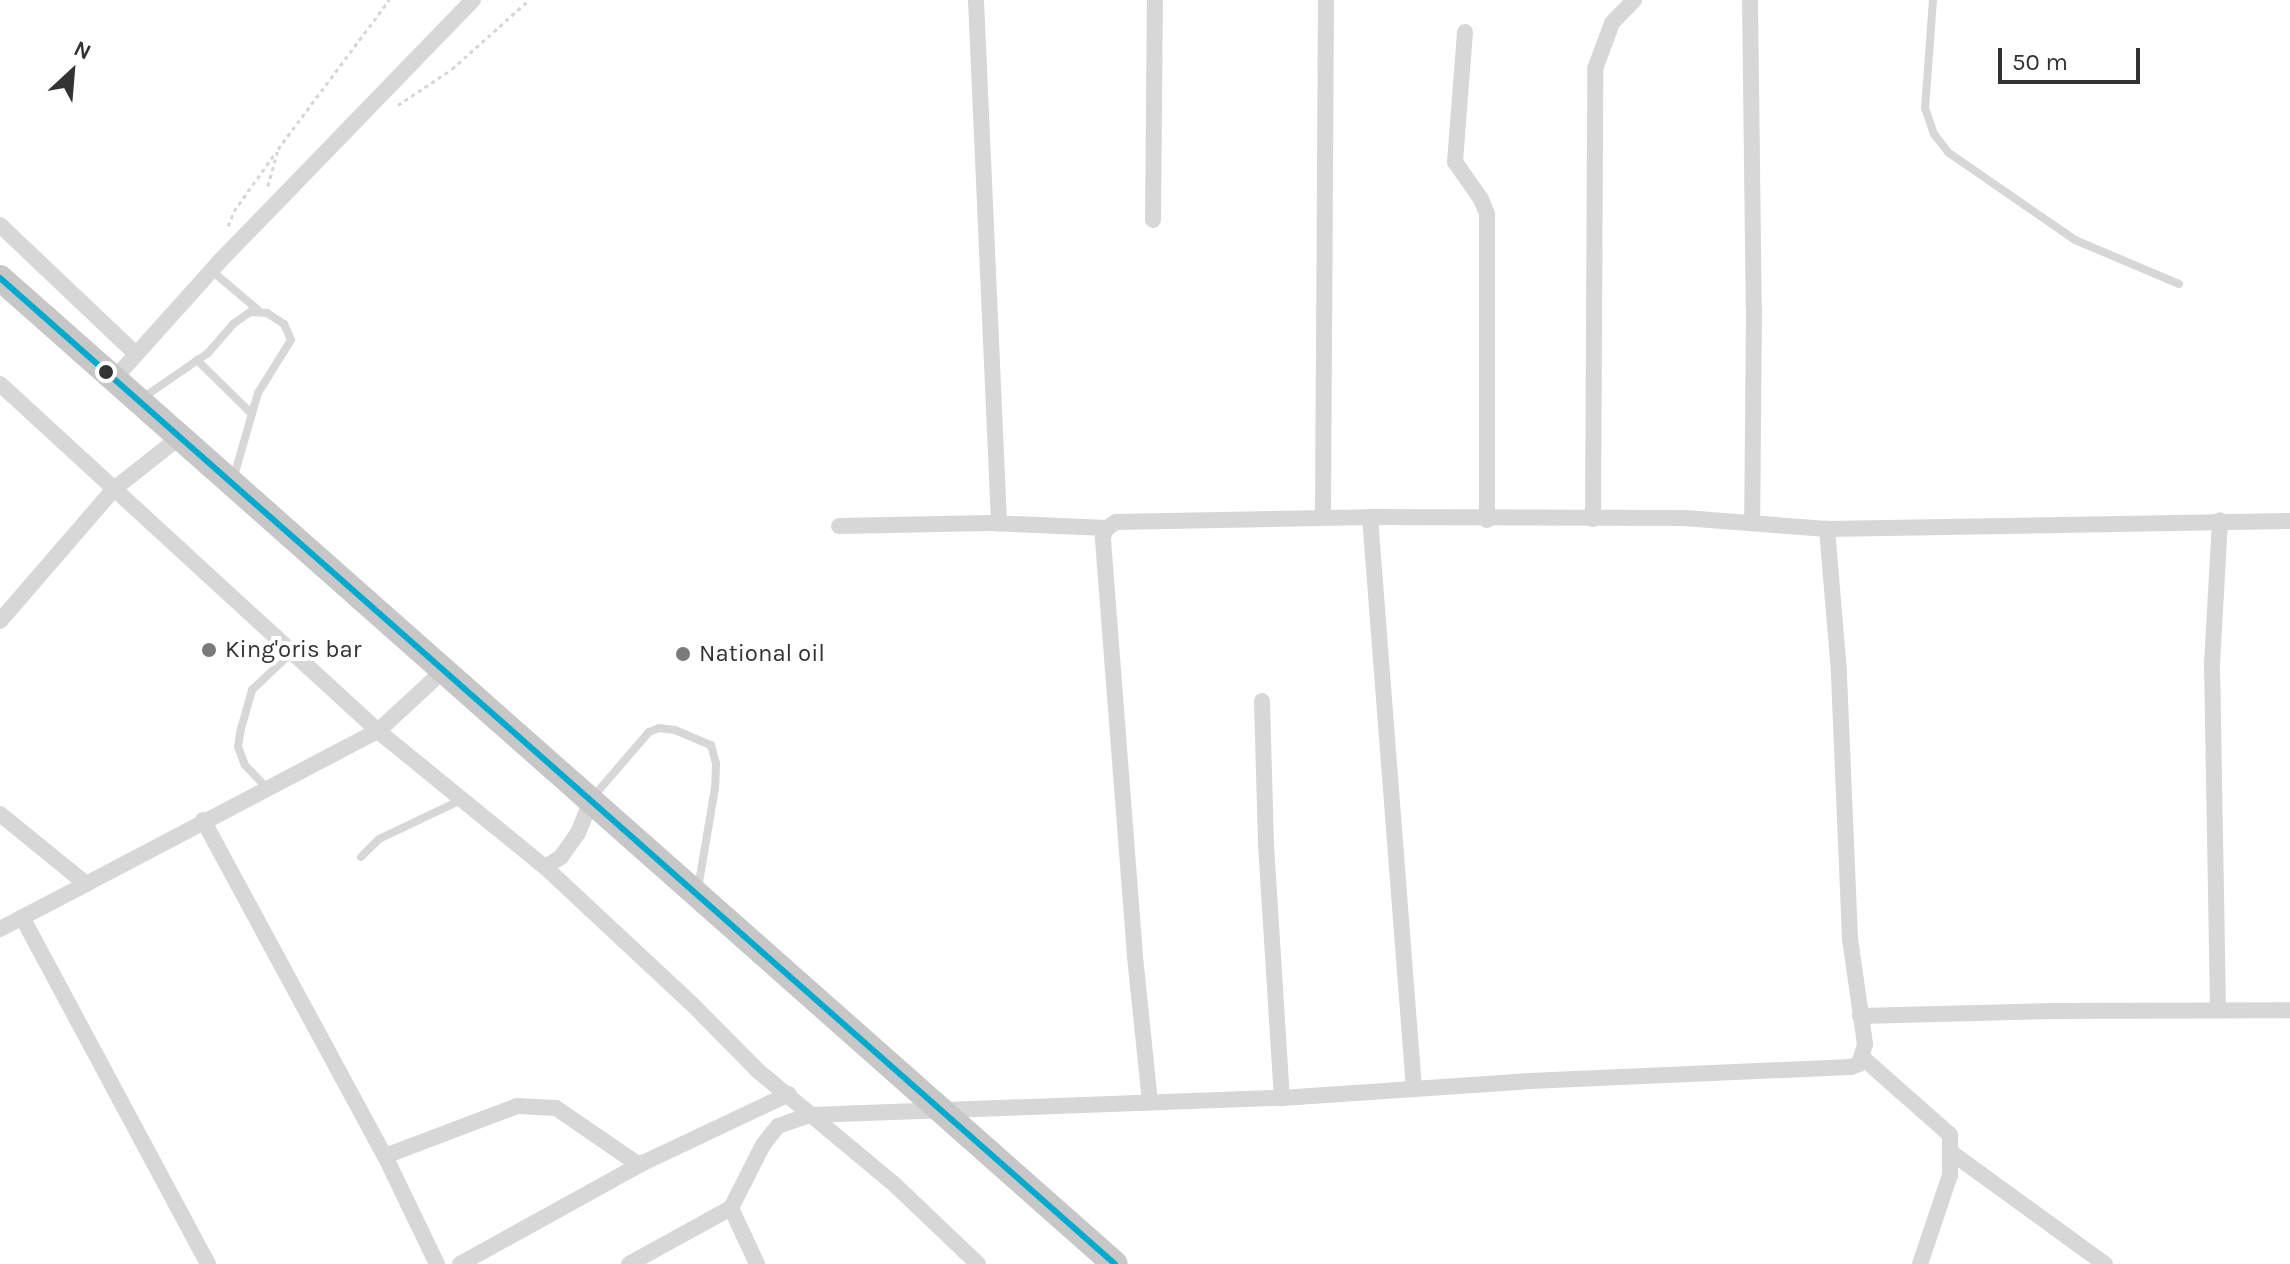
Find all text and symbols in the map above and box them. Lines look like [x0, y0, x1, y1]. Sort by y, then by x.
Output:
north arrow [32, 32, 112, 112]
scale bar [2002, 32, 2144, 82]
text: N [70, 35, 95, 66]
text: 50 m [2012, 48, 2068, 76]
unlabelled marker [98, 364, 114, 380]
place label: King'oris bar [225, 636, 361, 664]
place label: National oil [699, 640, 825, 668]
marker: King'oris bar [200, 641, 218, 659]
marker: National oil [674, 645, 692, 663]

